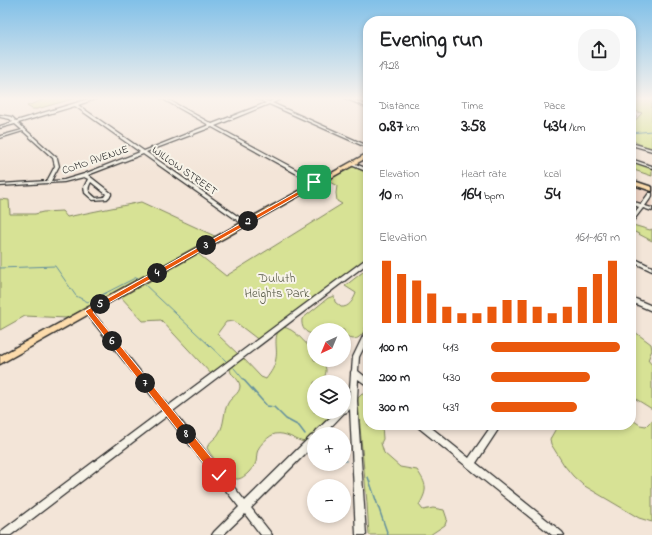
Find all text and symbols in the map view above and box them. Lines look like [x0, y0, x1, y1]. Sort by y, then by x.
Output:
text: Evening run [379, 25, 483, 57]
button: share [578, 29, 620, 71]
text: 19:28 [379, 56, 400, 75]
text: Distance [379, 98, 420, 114]
text: Time [461, 98, 483, 114]
text: Pace [544, 98, 565, 114]
text: 0.87 [379, 114, 403, 139]
text: 3:58 [461, 114, 486, 139]
text: 4:34 [544, 114, 566, 139]
text: km [403, 120, 419, 136]
text: /km [566, 120, 586, 136]
street label: COMO AVENUE [60, 141, 131, 179]
street label: WILLOW STREET [148, 142, 221, 200]
pin [297, 165, 331, 199]
text: Elevation [379, 166, 419, 182]
text: Heart rate [461, 166, 506, 182]
text: kcal [544, 166, 561, 182]
icon: arrive [303, 171, 325, 193]
text: 10 [379, 182, 392, 207]
text: 164 [461, 182, 481, 207]
text: 54 [544, 182, 560, 207]
text: m [392, 188, 403, 204]
text: bpm [481, 188, 504, 204]
pin: 2 [238, 211, 258, 231]
text: 2 [245, 213, 251, 229]
text: Elevation [379, 228, 427, 247]
text: 161–169 m [575, 228, 620, 247]
pin: 3 [196, 235, 216, 255]
text: 3 [204, 237, 208, 253]
pin: 4 [147, 263, 167, 283]
text: 4 [155, 265, 159, 281]
park label: Duluth Heights Park [245, 269, 310, 304]
pin: 5 [90, 294, 110, 314]
text: 5 [97, 296, 103, 312]
north arrow [307, 323, 351, 367]
map controls [307, 323, 351, 523]
pin: 6 [102, 331, 122, 351]
text: 6 [110, 333, 114, 349]
text: 100 m [379, 338, 408, 357]
text: 4:13 [443, 338, 459, 357]
text: 200 m [379, 368, 410, 387]
text: 4:30 [443, 368, 460, 387]
pin: 7 [135, 373, 155, 393]
text: 7 [143, 375, 147, 391]
button: layers [307, 375, 351, 419]
text: 300 m [379, 398, 409, 417]
text: 4:39 [443, 398, 459, 417]
pin: 8 [176, 424, 196, 444]
text: 8 [184, 426, 188, 442]
button: + [307, 427, 351, 471]
pin [202, 458, 236, 492]
icon: check [208, 464, 230, 486]
button: − [307, 479, 351, 523]

